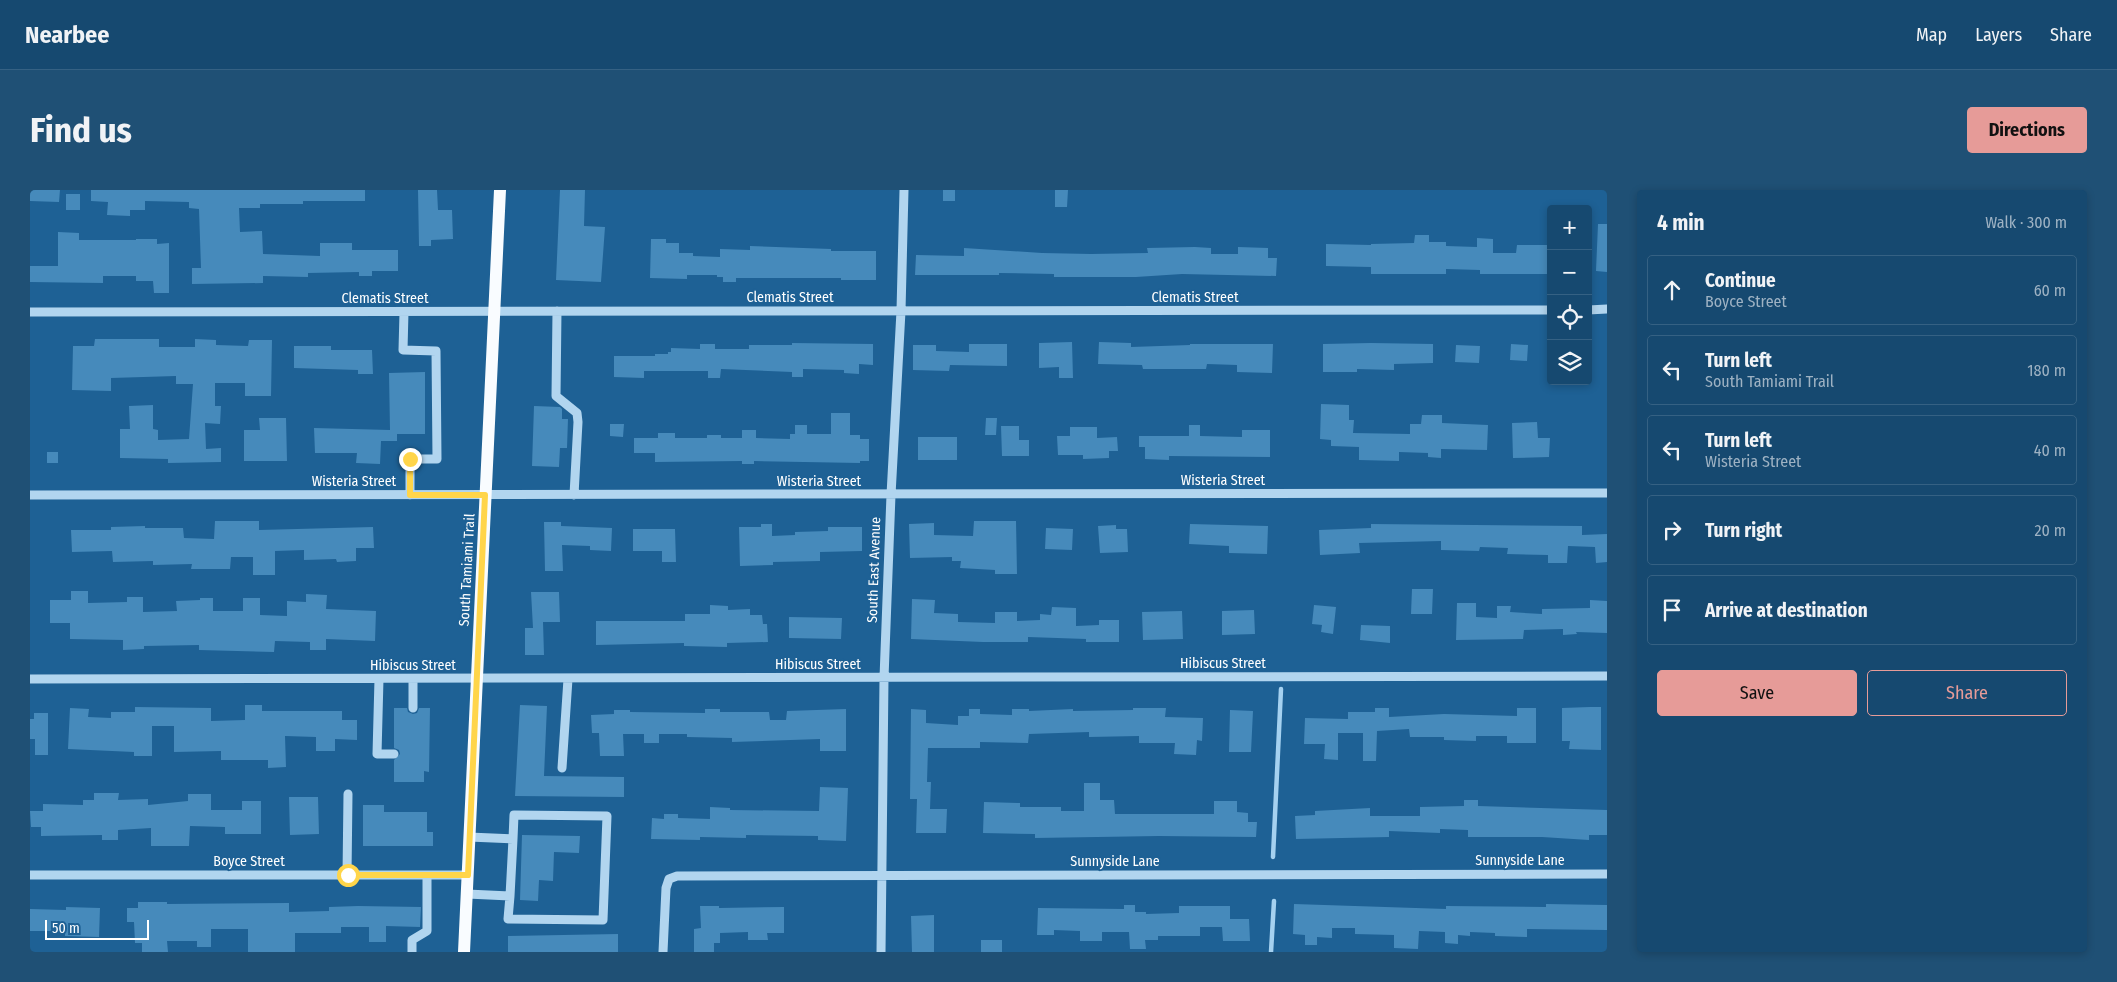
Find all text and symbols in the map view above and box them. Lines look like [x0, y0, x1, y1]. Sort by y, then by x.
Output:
text: Nearbee [25, 21, 109, 49]
text: Map [1916, 24, 1947, 46]
text: Layers [1975, 24, 2022, 46]
text: Share [2050, 24, 2092, 46]
button: Directions [1967, 107, 2087, 153]
text: Find us [30, 109, 132, 151]
map controls [1547, 205, 1592, 385]
button: + [1547, 205, 1592, 250]
text: 4 min [1657, 210, 1705, 236]
text: Walk · 300 m [1985, 213, 2067, 232]
button: − [1547, 250, 1592, 295]
text: Continue [1705, 269, 1776, 292]
icon: ahead [1658, 276, 1686, 304]
text: 60 m [2034, 281, 2066, 300]
street label: Clematis Street [747, 289, 834, 306]
street label: Clematis Street [1152, 289, 1239, 306]
street label: Clematis Street [342, 290, 429, 307]
text: Boyce Street [1705, 292, 1787, 311]
button: locate [1547, 295, 1592, 340]
button: layers [1547, 340, 1592, 385]
text: Turn left [1705, 349, 1772, 372]
icon: left [1658, 356, 1686, 384]
text: 180 m [2027, 361, 2066, 380]
text: South Tamiami Trail [1705, 372, 1834, 391]
text: Turn left [1705, 429, 1772, 452]
icon: left [1658, 436, 1686, 464]
text: 40 m [2034, 441, 2066, 460]
route end [399, 448, 422, 471]
text: Wisteria Street [1705, 452, 1801, 471]
street label: Wisteria Street [1181, 472, 1266, 489]
street label: Wisteria Street [312, 473, 397, 490]
street label: Wisteria Street [777, 473, 862, 490]
street label: South Tamiami Trail [456, 513, 478, 627]
icon: right [1658, 516, 1686, 544]
street label: South East Avenue [864, 517, 884, 623]
text: Turn right [1705, 519, 1782, 542]
text: 20 m [2035, 521, 2066, 540]
icon: arrive [1658, 596, 1686, 624]
text: Arrive at destination [1705, 599, 1868, 622]
street label: Hibiscus Street [1180, 655, 1266, 672]
street label: Hibiscus Street [775, 656, 861, 673]
street label: Hibiscus Street [370, 657, 456, 674]
button: Save [1657, 670, 1857, 716]
button: Share [1867, 670, 2067, 716]
street label: Sunnyside Lane [1475, 852, 1565, 869]
street label: Boyce Street [213, 853, 285, 870]
street label: Sunnyside Lane [1070, 853, 1160, 870]
route start [337, 864, 360, 887]
scale bar [45, 917, 149, 940]
text: 50 m [52, 920, 80, 937]

